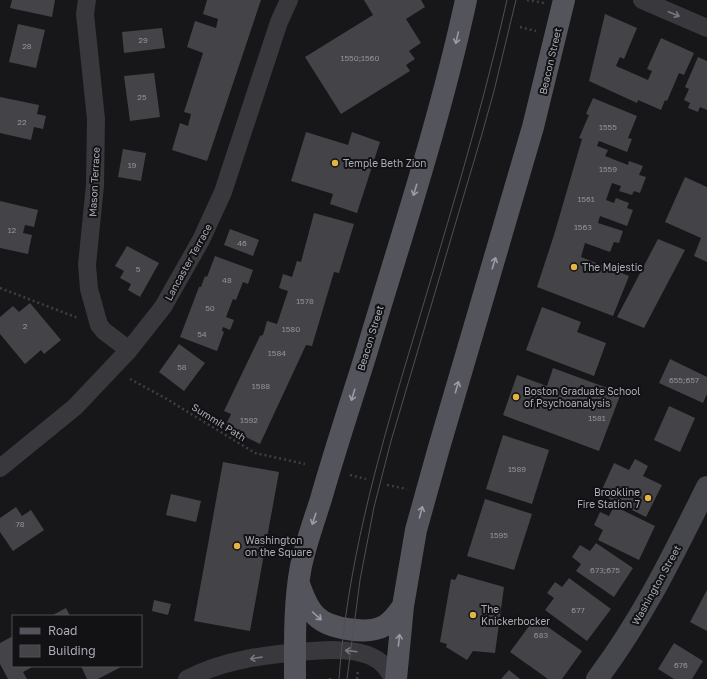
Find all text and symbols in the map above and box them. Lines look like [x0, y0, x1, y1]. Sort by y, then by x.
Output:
one-way arrow [668, 10, 680, 18]
street label: Beacon Street [537, 27, 563, 95]
one-way arrow [453, 31, 460, 44]
house number: 29 [138, 35, 148, 45]
house number: 28 [22, 41, 32, 51]
house number: 1550;1560 [341, 53, 379, 63]
house number: 25 [137, 92, 147, 102]
house number: 22 [17, 117, 27, 127]
house number: 1555 [599, 122, 617, 132]
street label: Mason Terrace [86, 147, 102, 217]
place label: Temple Beth Zion [343, 157, 426, 169]
marker: Temple Beth Zion [330, 158, 340, 168]
house number: 19 [128, 160, 137, 170]
house number: 1559 [599, 164, 617, 174]
one-way arrow [411, 184, 418, 197]
house number: 1561 [577, 194, 595, 204]
street label: Lancaster Terrace [162, 221, 214, 302]
house number: 1563 [574, 222, 592, 232]
house number: 12 [8, 225, 17, 235]
house number: 46 [237, 238, 247, 248]
one-way arrow [491, 256, 498, 269]
place label: The Majestic [582, 261, 643, 273]
marker: The Majestic [569, 262, 579, 272]
house number: 5 [136, 264, 141, 274]
house number: 48 [222, 275, 232, 285]
house number: 1578 [296, 296, 314, 306]
house number: 50 [205, 303, 215, 313]
street label: Beacon Street [354, 304, 386, 372]
house number: 2 [23, 321, 28, 331]
house number: 1580 [282, 324, 300, 334]
house number: 54 [197, 329, 207, 339]
house number: 1584 [268, 348, 286, 358]
house number: 58 [177, 362, 187, 372]
house number: 655;657 [669, 375, 699, 385]
house number: 1588 [252, 381, 270, 391]
one-way arrow [454, 381, 461, 394]
place label: Boston Graduate School of Psychoanalysis [524, 385, 640, 409]
one-way arrow [349, 388, 356, 401]
marker: Boston Graduate School of Psychoanalysis [511, 392, 521, 402]
street label: Summit Path [190, 401, 248, 443]
house number: 1581 [588, 413, 606, 423]
house number: 1592 [240, 415, 258, 425]
house number: 1589 [508, 464, 526, 474]
place label: Brookline Fire Station 7 [577, 486, 640, 510]
marker: Brookline Fire Station 7 [643, 493, 653, 503]
one-way arrow [418, 506, 425, 519]
one-way arrow [310, 513, 317, 526]
house number: 78 [15, 519, 25, 529]
house number: 1595 [490, 530, 508, 540]
place label: Washington on the Square [245, 534, 312, 558]
marker: Washington on the Square [232, 541, 242, 551]
street label: Washington Street [629, 543, 683, 627]
house number: 673;675 [590, 565, 620, 575]
place label: The Knickerbocker [481, 603, 550, 627]
house number: 677 [571, 605, 585, 615]
marker: The Knickerbocker [468, 610, 478, 620]
one-way arrow [312, 611, 322, 621]
legend [12, 615, 142, 667]
text: Road [48, 623, 77, 638]
house number: 683 [534, 630, 549, 640]
one-way arrow [395, 634, 403, 647]
text: Building [48, 643, 96, 658]
one-way arrow [345, 647, 358, 655]
one-way arrow [250, 654, 263, 662]
house number: 676 [674, 660, 688, 670]

